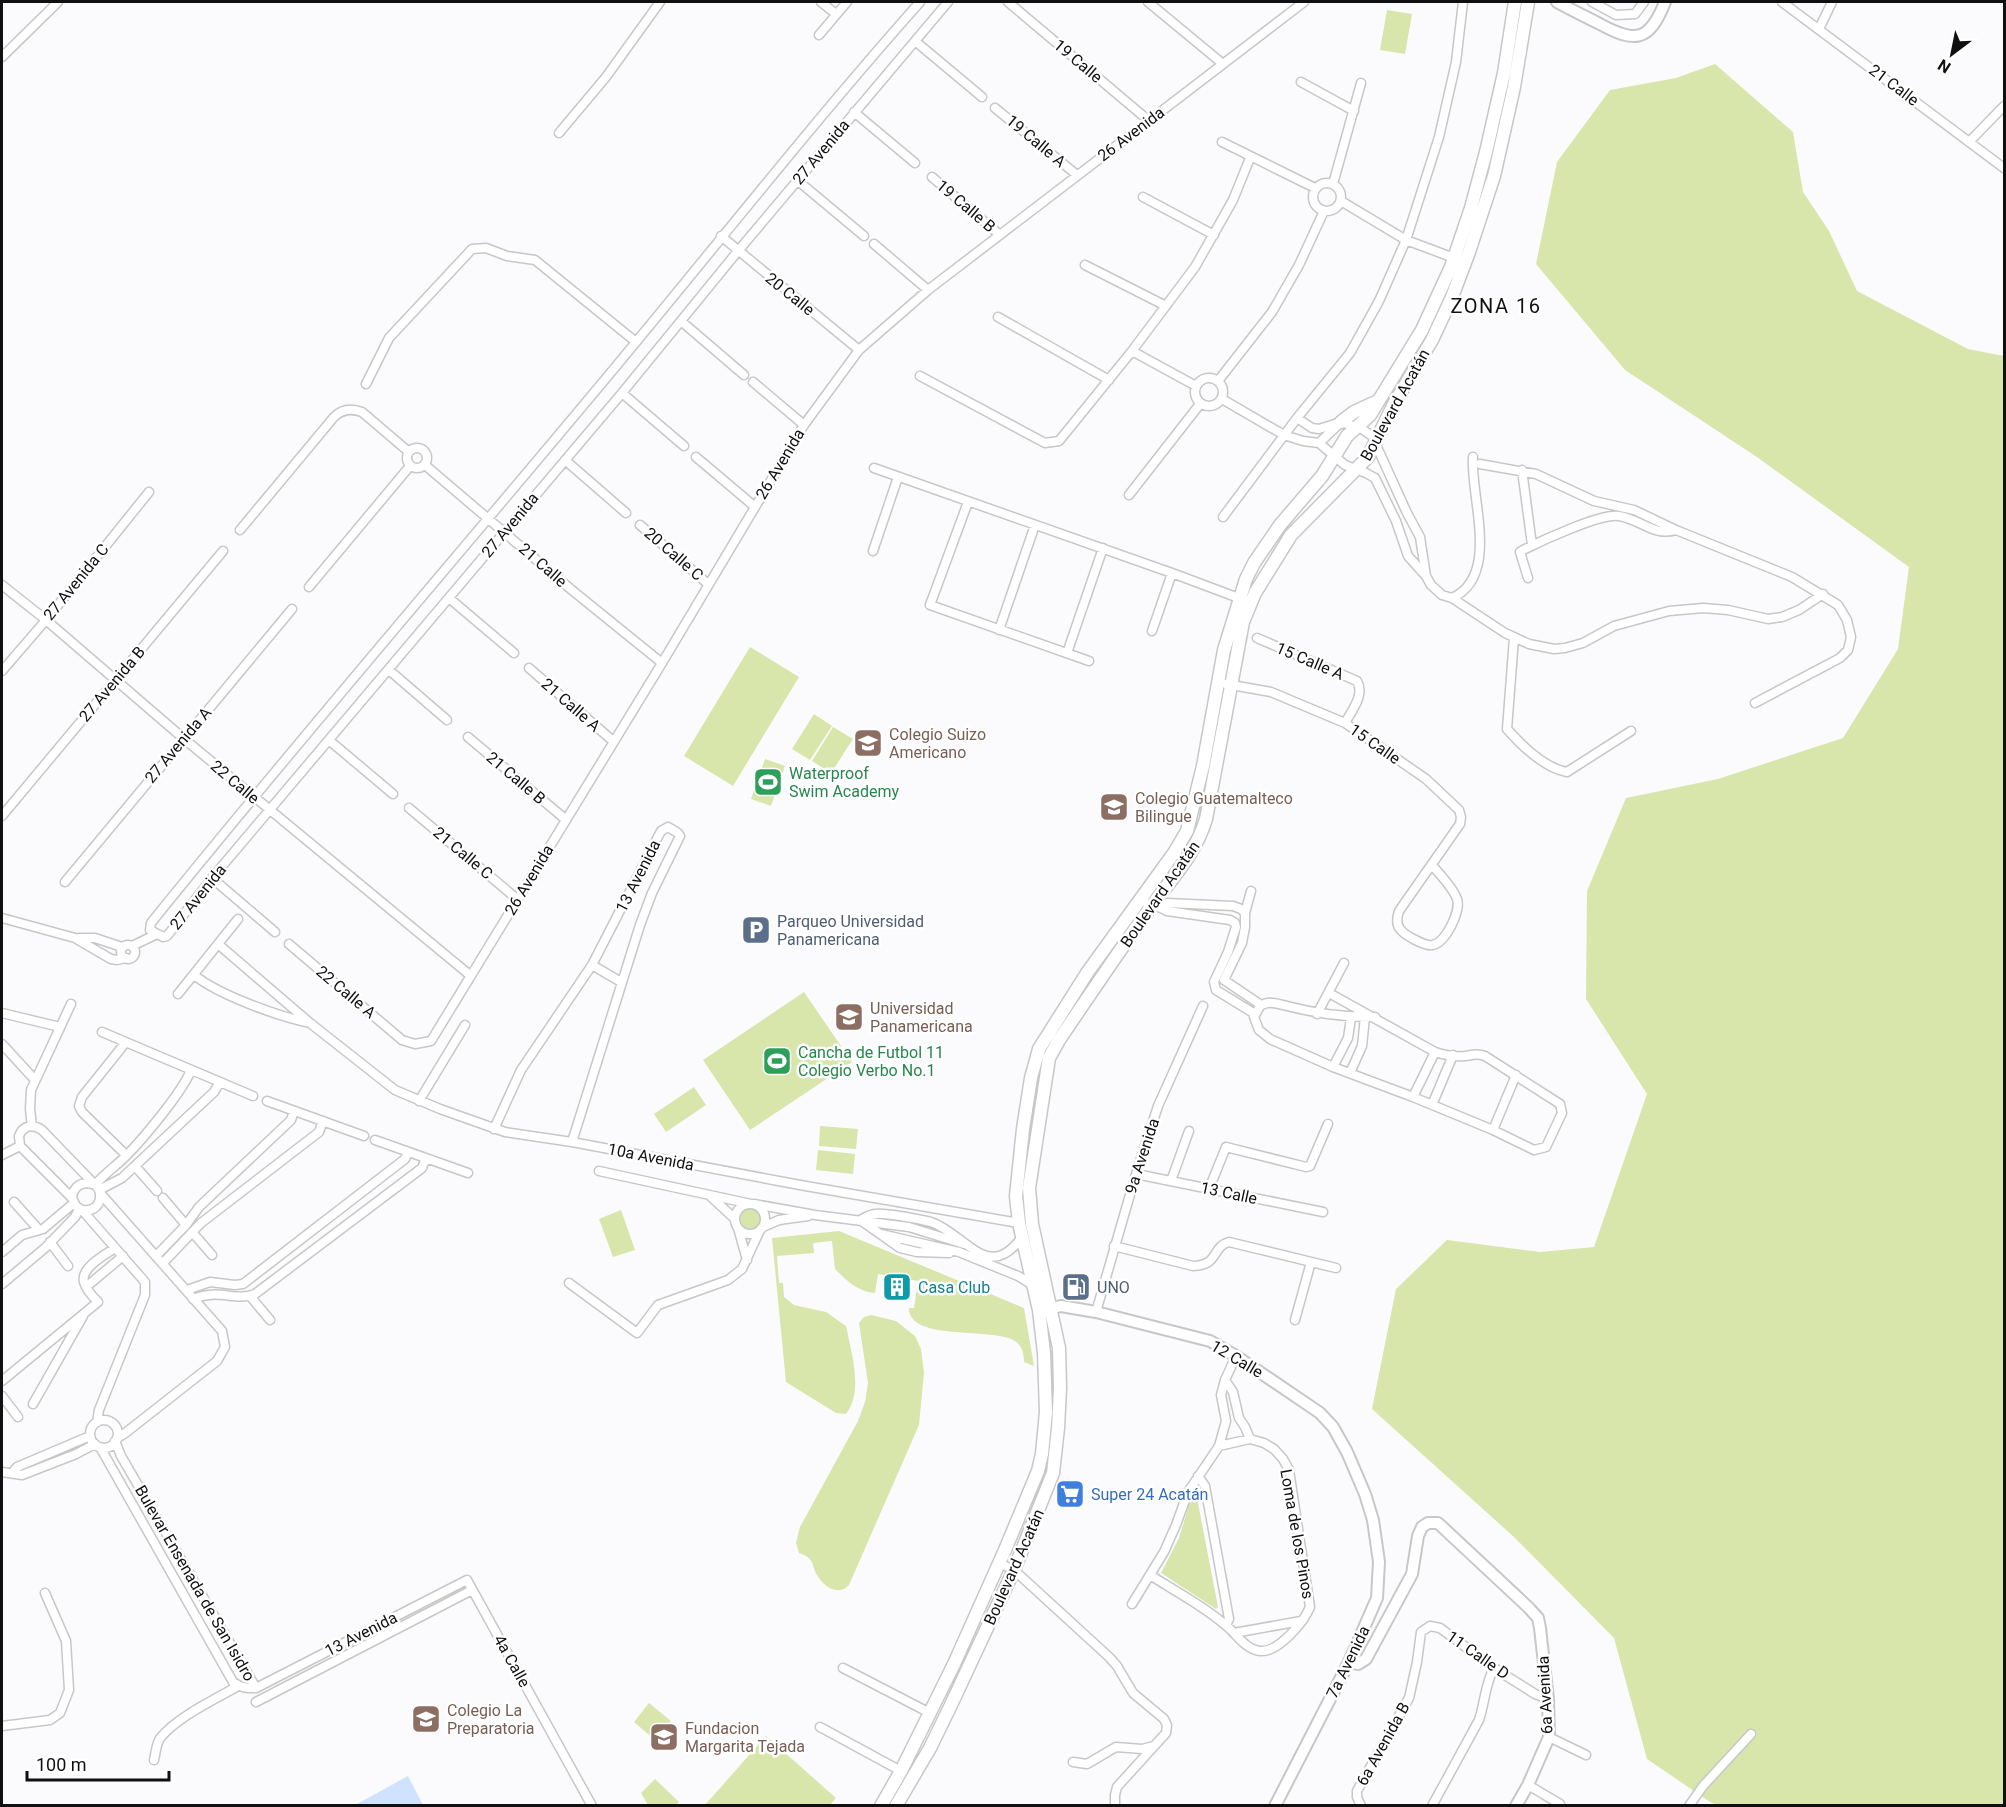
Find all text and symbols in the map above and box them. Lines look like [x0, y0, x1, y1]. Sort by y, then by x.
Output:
north arrow [1922, 24, 1982, 84]
street label: 19 Calle [1050, 35, 1106, 87]
text: N [1934, 55, 1954, 77]
street label: 21 Calle [1865, 60, 1923, 110]
street label: 26 Avenida [1094, 103, 1168, 165]
street label: 19 Calle A [1002, 111, 1070, 172]
street label: 27 Avenida [788, 116, 854, 188]
street label: 19 Calle B [933, 176, 999, 236]
street label: 20 Calle [762, 269, 818, 319]
district label: ZONA 16 [1451, 294, 1541, 318]
street label: Boulevard Acatán [1356, 346, 1434, 464]
street label: 26 Avenida [752, 425, 808, 503]
street label: 27 Avenida [477, 489, 543, 561]
street label: 20 Calle C [641, 523, 707, 585]
street label: 21 Calle [515, 539, 571, 591]
street label: 27 Avenida C [39, 540, 113, 624]
street label: 15 Calle A [1273, 638, 1347, 684]
street label: 27 Avenida B [75, 642, 149, 726]
street label: 21 Calle A [538, 674, 605, 736]
street label: 27 Avenida A [141, 703, 216, 787]
street label: 15 Calle [1346, 720, 1404, 768]
place label: Colegio Suizo Americano [889, 725, 986, 762]
school or university icon: Colegio Suizo Americano [852, 727, 884, 759]
street label: 21 Calle B [483, 748, 549, 808]
street label: 22 Calle [207, 756, 263, 808]
place label: Waterproof Swim Academy [789, 764, 899, 801]
sports icon: Waterproof Swim Academy [752, 766, 784, 798]
place label: Colegio Guatemalteco Bilingue [1135, 789, 1293, 826]
school or university icon: Colegio Guatemalteco Bilingue [1098, 791, 1130, 823]
street label: 21 Calle C [429, 823, 497, 883]
street label: 13 Avenida [612, 837, 664, 915]
street label: Boulevard Acatán [1116, 837, 1204, 951]
street label: 26 Avenida [501, 841, 557, 919]
street label: 27 Avenida [166, 860, 230, 934]
place label: Parqueo Universidad Panamericana [777, 912, 924, 949]
parking icon: Parqueo Universidad Panamericana [740, 914, 772, 946]
street label: 22 Calle A [312, 962, 380, 1023]
place label: Universidad Panamericana [870, 999, 973, 1036]
school or university icon: Universidad Panamericana [833, 1001, 865, 1033]
place label: Cancha de Futbol 11 Colegio Verbo No.1 [798, 1043, 944, 1080]
sports icon: Cancha de Futbol 11 Colegio Verbo No.1 [761, 1045, 793, 1077]
street label: 9a Avenida [1121, 1116, 1163, 1196]
street label: 10a Avenida [606, 1139, 696, 1175]
street label: 13 Calle [1199, 1178, 1259, 1208]
building icon: Casa Club [881, 1271, 913, 1303]
fuel station icon: UNO [1060, 1271, 1092, 1303]
place label: Casa Club [918, 1278, 990, 1297]
place label: UNO [1097, 1278, 1130, 1297]
street label: 12 Calle [1208, 1336, 1266, 1382]
street label: Loma de los Pinos [1276, 1468, 1318, 1600]
supermarket icon: Super 24 Acatán [1054, 1478, 1086, 1510]
street label: Bulevar Ensenada de San Isidro [131, 1482, 259, 1684]
place label: Super 24 Acatán [1091, 1485, 1208, 1504]
street label: Boulevard Acatán [980, 1506, 1048, 1628]
street label: 13 Avenida [322, 1608, 400, 1660]
street label: 7a Avenida [1322, 1623, 1374, 1701]
street label: 11 Calle D [1443, 1627, 1513, 1683]
street label: 4a Calle [490, 1631, 534, 1691]
street label: 6a Avenida [1533, 1655, 1557, 1735]
street label: 6a Avenida B [1352, 1699, 1414, 1789]
place label: Colegio La Preparatoria [447, 1701, 535, 1738]
school or university icon: Colegio La Preparatoria [410, 1703, 442, 1735]
place label: Fundacion Margarita Tejada [685, 1719, 805, 1756]
school or university icon: Fundacion Margarita Tejada [648, 1721, 680, 1753]
scale bar [27, 1744, 170, 1782]
text: 100 m [36, 1754, 87, 1775]

